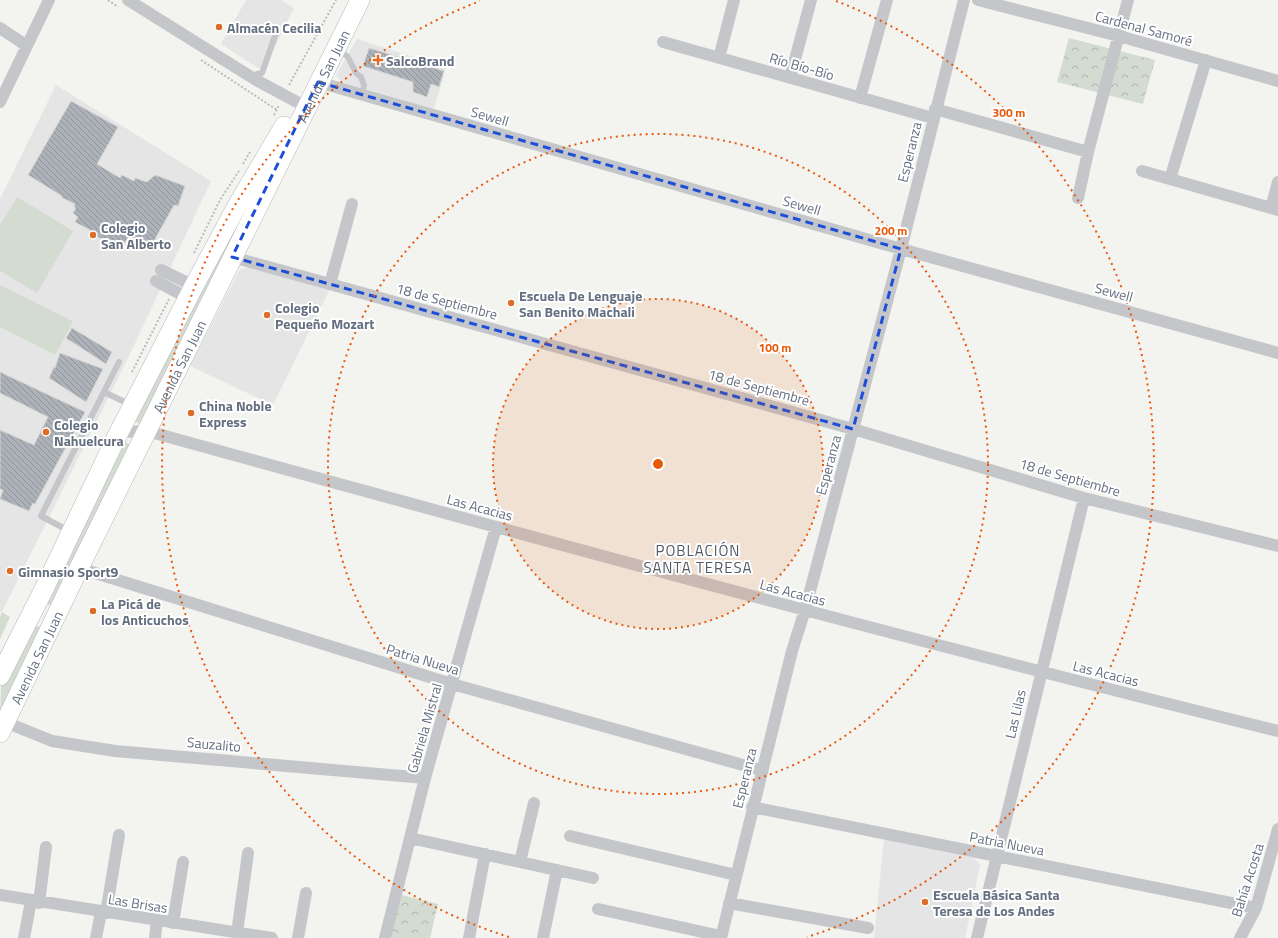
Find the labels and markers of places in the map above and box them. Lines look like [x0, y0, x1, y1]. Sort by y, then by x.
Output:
place label: Almacén Cecilia [227, 17, 321, 38]
marker: Almacén Cecilia [214, 22, 224, 32]
place label: SalcoBrand [386, 50, 454, 71]
marker: SalcoBrand [373, 55, 383, 65]
place label: Colegio San Alberto [101, 217, 171, 254]
marker: Colegio San Alberto [88, 230, 98, 240]
place label: Escuela De Lenguaje San Benito Machali [519, 285, 642, 322]
place label: Colegio Pequeño Mozart [275, 297, 374, 334]
marker: Escuela De Lenguaje San Benito Machali [506, 298, 516, 308]
marker: Colegio Pequeño Mozart [262, 310, 272, 320]
place label: China Noble Express [199, 395, 272, 432]
marker: China Noble Express [186, 408, 196, 418]
place label: Colegio Nahuelcura [54, 414, 124, 451]
marker: Colegio Nahuelcura [41, 427, 51, 437]
centre of rings [651, 457, 665, 471]
place label: Gimnasio Sport9 [18, 561, 119, 582]
marker: Gimnasio Sport9 [5, 566, 15, 576]
place label: La Picá de los Anticuchos [101, 593, 189, 630]
marker: La Picá de los Anticuchos [88, 606, 98, 616]
place label: Escuela Básica Santa Teresa de Los Andes [933, 884, 1060, 921]
marker: Escuela Básica Santa Teresa de Los Andes [920, 897, 930, 907]

